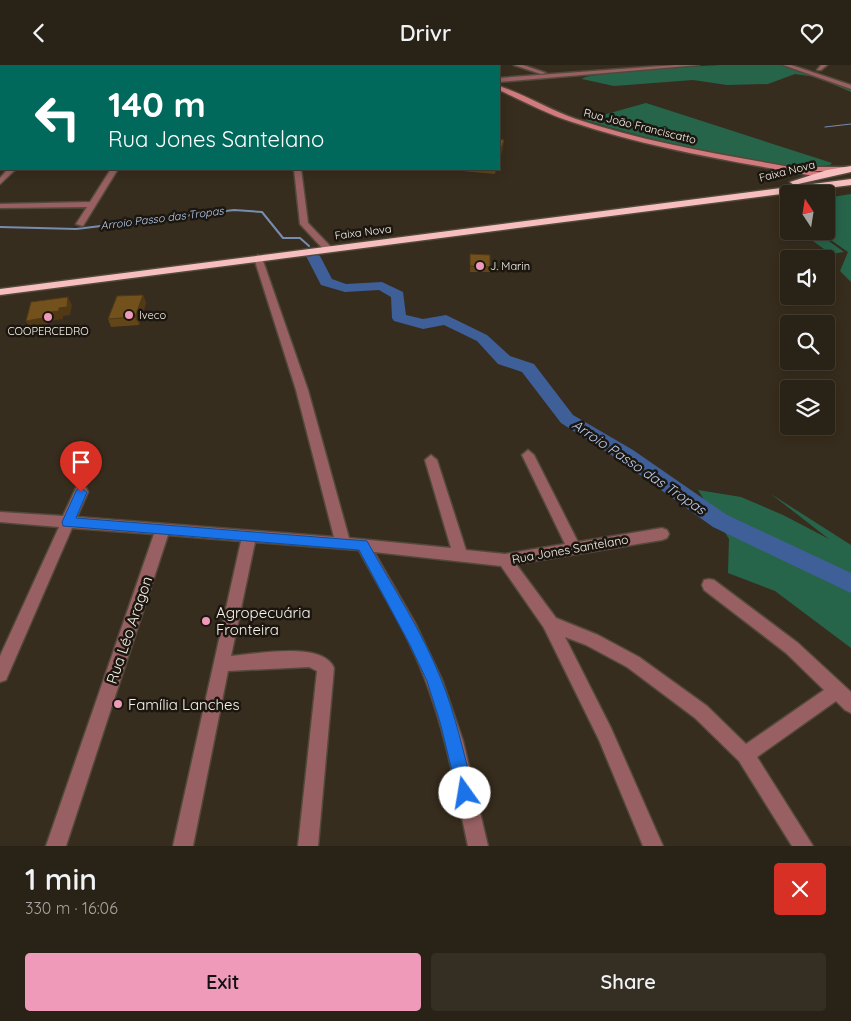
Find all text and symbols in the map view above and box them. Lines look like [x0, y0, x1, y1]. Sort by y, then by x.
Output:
icon: back [25, 19, 53, 47]
text: Drivr [400, 19, 451, 47]
icon: heart [798, 19, 826, 47]
text: 140 m [108, 82, 206, 126]
icon: left [25, 85, 90, 150]
street label: Rua João Franciscatto [582, 105, 698, 147]
text: Rua Jones Santelano [108, 125, 324, 153]
street label: Faixa Nova [758, 157, 816, 185]
north arrow [780, 185, 835, 240]
map controls [780, 185, 835, 435]
water label: Arroio Passo das Tropas [100, 203, 225, 232]
street label: Faixa Nova [334, 222, 392, 242]
button: sound [780, 250, 835, 305]
place label: J. Marin [490, 259, 530, 273]
marker: J. Marin [474, 260, 486, 272]
place label: Iveco [139, 308, 166, 322]
marker: Iveco [123, 309, 135, 321]
marker: COOPERCEDRO [42, 311, 54, 323]
button: search [780, 315, 835, 370]
place label: COOPERCEDRO [7, 324, 89, 338]
button: layers [780, 380, 835, 435]
water label: Arroio Passo das Tropas [569, 416, 710, 519]
pin [60, 441, 102, 492]
icon: arrive [67, 448, 95, 476]
street label: Rua Jones Santelano [511, 531, 629, 567]
street label: Rua Léo Aragon [102, 574, 156, 686]
place label: Agropecuária Fronteira [216, 603, 311, 639]
marker: Agropecuária Fronteira [200, 615, 212, 627]
place label: Família Lanches [128, 695, 240, 714]
marker: Família Lanches [112, 698, 124, 710]
position arrow [438, 766, 490, 818]
text: 1 min [25, 860, 97, 898]
button: close [774, 863, 826, 915]
text: 330 m · 16:06 [25, 898, 118, 918]
button: Exit [25, 953, 421, 1011]
button: Share [431, 953, 826, 1011]

